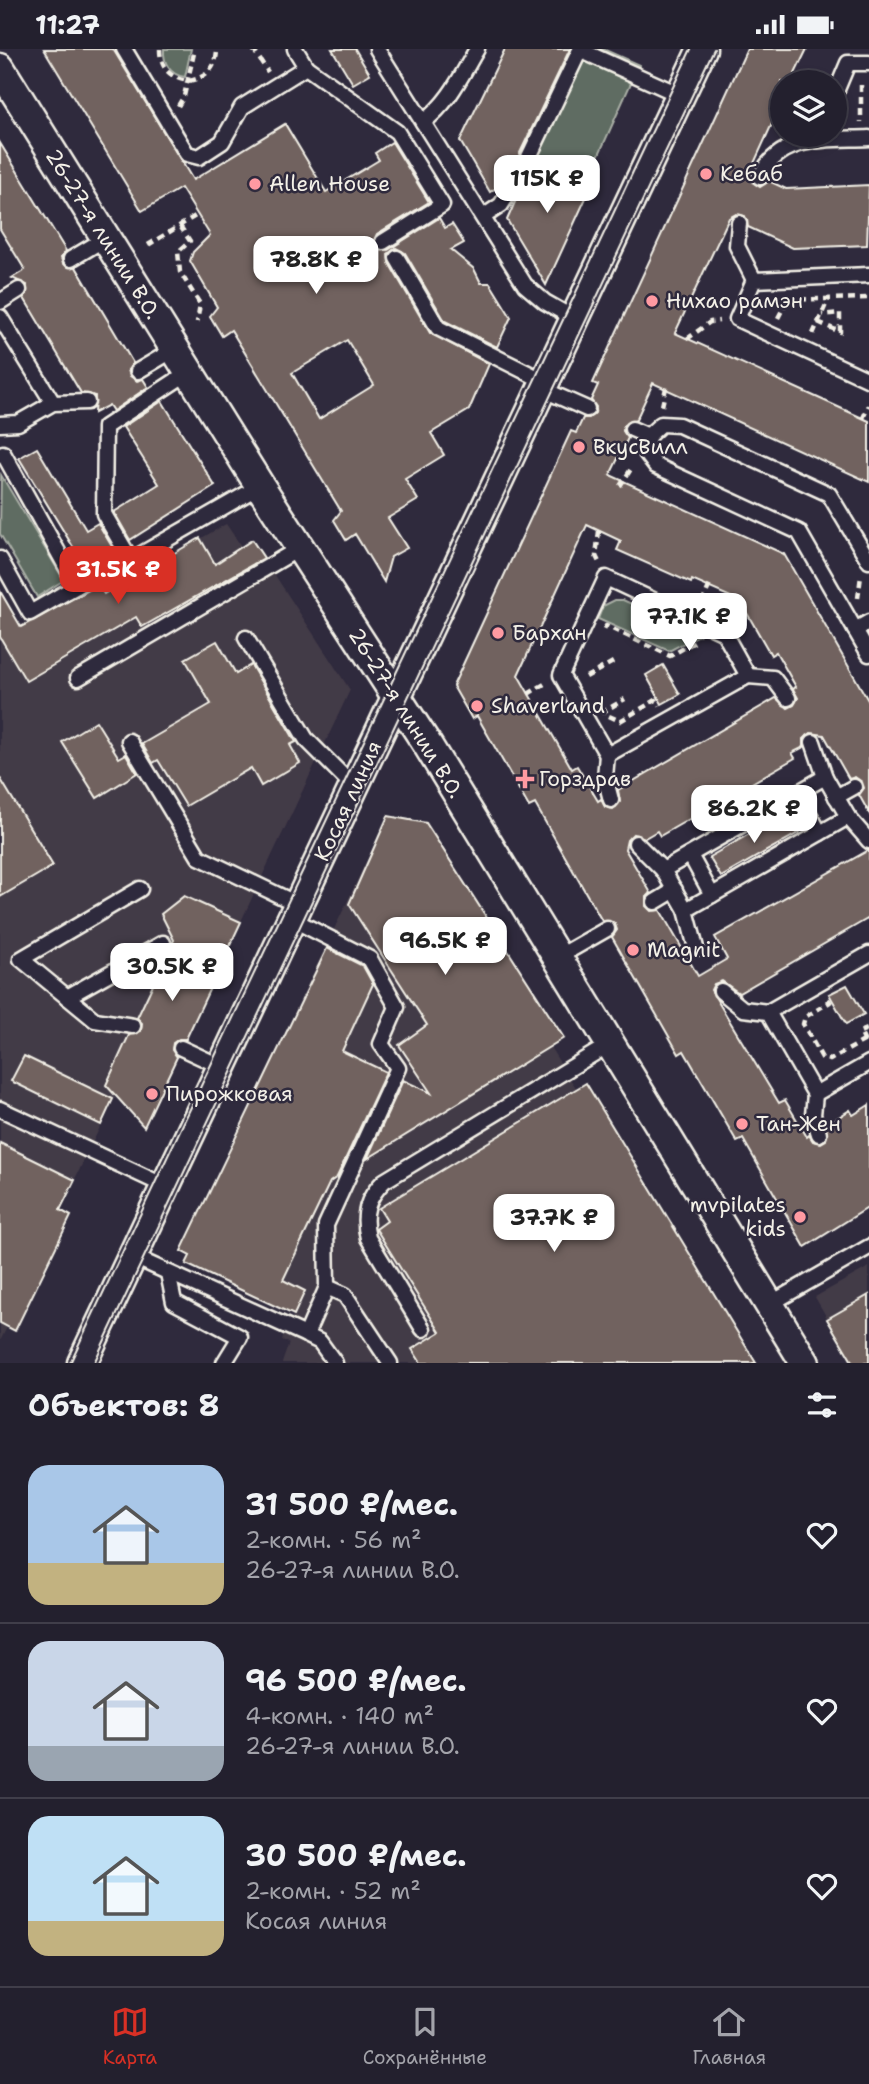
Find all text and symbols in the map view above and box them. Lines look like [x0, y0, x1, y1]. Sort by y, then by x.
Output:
text: 11:27 [35, 7, 100, 42]
map controls [770, 70, 847, 147]
button: layers [770, 70, 847, 147]
street label: 26-27-я линии В.О. [39, 143, 167, 325]
pin: 115K ₽ [490, 155, 604, 215]
place label: Кебаб [720, 160, 783, 188]
text: 115K ₽ [510, 163, 584, 193]
marker: Кебаб [698, 166, 714, 182]
place label: Allen House [269, 170, 390, 198]
marker: Allen House [247, 176, 263, 192]
pin: 78.8K ₽ [251, 237, 381, 296]
text: 78.8K ₽ [269, 244, 363, 274]
place label: Нихао рамэн [666, 287, 803, 315]
marker: Нихао рамэн [644, 293, 660, 309]
place label: ВкусВилл [593, 433, 688, 461]
marker: ВкусВилл [571, 439, 587, 455]
pin: 31.5K ₽ [53, 547, 183, 606]
text: 31.5K ₽ [75, 554, 161, 584]
pin: 77.1K ₽ [624, 593, 754, 653]
text: 77.1K ₽ [647, 601, 731, 631]
place label: Бархан [512, 619, 587, 647]
street label: 26-27-я линии В.О. [342, 622, 470, 804]
marker: Бархан [490, 625, 506, 641]
place label: Shaverland [491, 692, 605, 720]
marker: Shaverland [469, 698, 485, 714]
street label: Косая линия [308, 736, 388, 866]
place label: Горздрав [539, 765, 631, 793]
marker: Горздрав [517, 771, 533, 787]
pin: 86.2K ₽ [689, 785, 819, 845]
text: 86.2K ₽ [707, 793, 801, 823]
pin: 96.5K ₽ [380, 918, 510, 977]
text: 96.5K ₽ [399, 925, 491, 955]
place label: Magnit [647, 936, 720, 964]
marker: Magnit [625, 942, 641, 958]
pin: 30.5K ₽ [107, 943, 237, 1003]
text: 30.5K ₽ [126, 951, 218, 981]
place label: Пирожковая [166, 1080, 293, 1108]
marker: Пирожковая [144, 1086, 160, 1102]
place label: Тан-Жен [756, 1110, 841, 1138]
marker: Тан-Жен [734, 1116, 750, 1132]
place label: mvpilates kids [690, 1191, 786, 1243]
pin: 37.7K ₽ [489, 1195, 619, 1254]
text: 37.7K ₽ [509, 1202, 599, 1232]
marker: mvpilates kids [792, 1209, 808, 1225]
text: Объектов: 8 [28, 1385, 220, 1426]
icon: filters [803, 1386, 841, 1424]
text: 31 500 ₽/мес. [245, 1484, 458, 1525]
icon: home [84, 1493, 168, 1577]
icon: heart [803, 1516, 841, 1554]
text: 2-комн. · 56 m² [245, 1525, 422, 1555]
text: 26-27-я линии В.О. [245, 1555, 460, 1585]
text: 96 500 ₽/мес. [245, 1660, 467, 1701]
icon: home [84, 1669, 168, 1753]
icon: heart [803, 1692, 841, 1730]
text: 4-комн. · 140 m² [245, 1701, 434, 1731]
text: 26-27-я линии В.О. [245, 1731, 460, 1761]
text: 30 500 ₽/мес. [245, 1835, 467, 1876]
icon: home [84, 1844, 168, 1928]
icon: heart [803, 1867, 841, 1905]
text: 2-комн. · 52 m² [245, 1876, 421, 1906]
text: Косая линия [245, 1906, 387, 1936]
tab: Карта [103, 2003, 157, 2070]
tab: Сохранённые [363, 2003, 487, 2070]
tab: Главная [693, 2003, 766, 2070]

